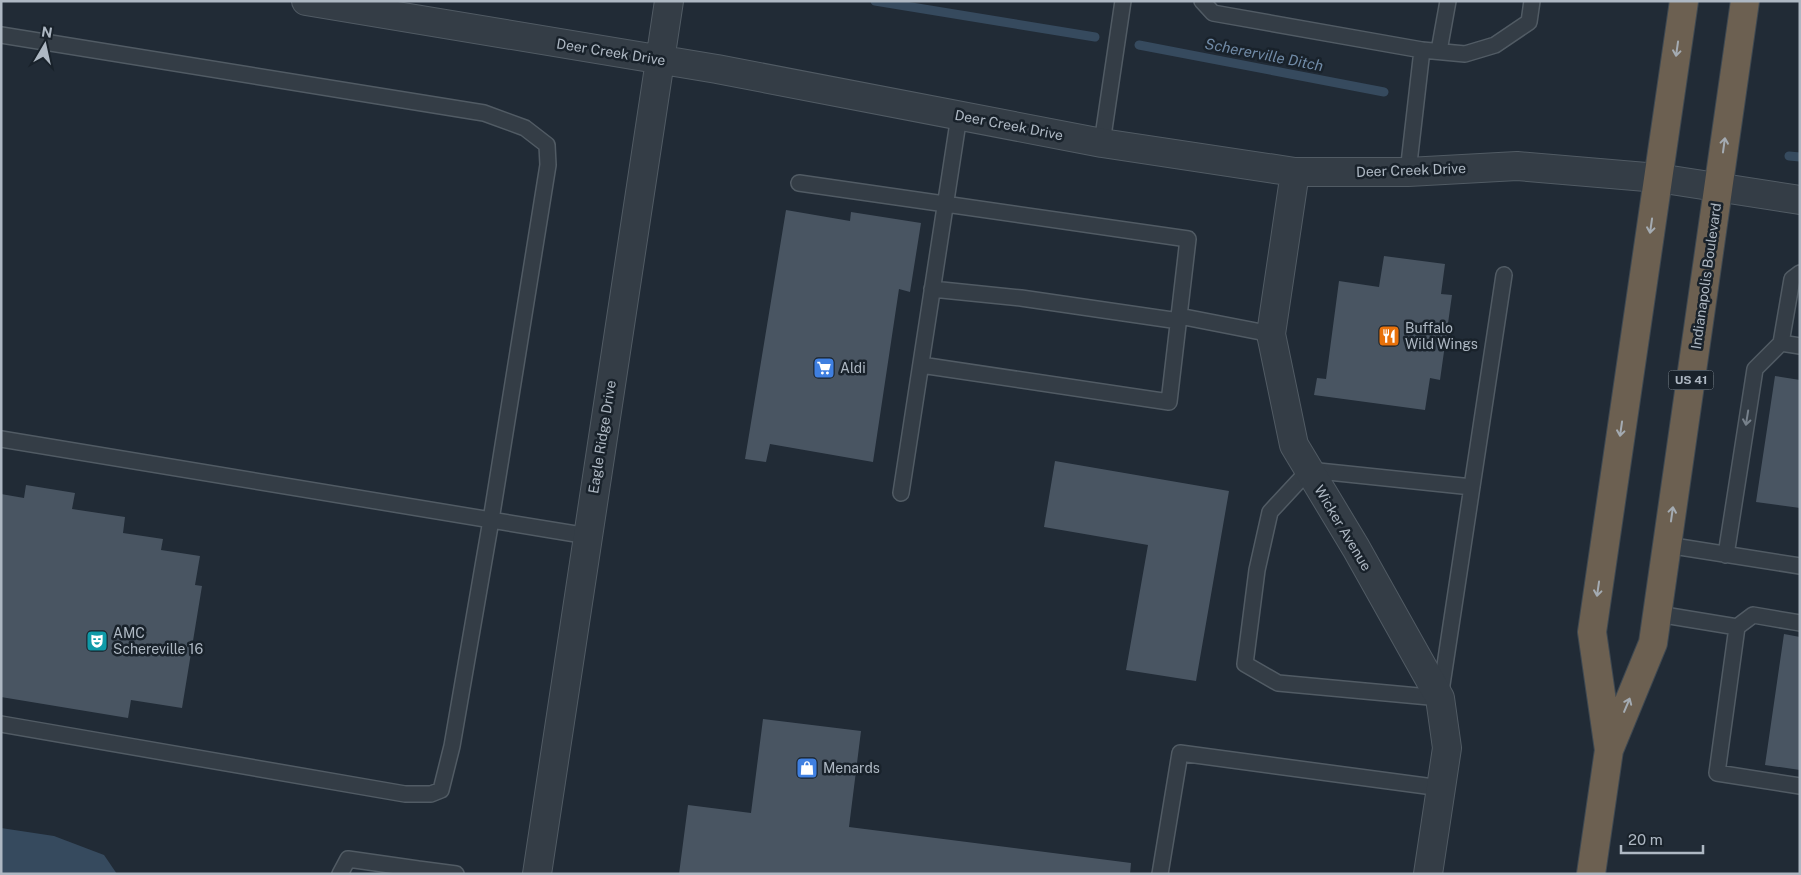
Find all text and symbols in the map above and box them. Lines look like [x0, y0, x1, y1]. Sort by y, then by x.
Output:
north arrow [20, 20, 70, 70]
text: N [40, 23, 54, 41]
street label: Deer Creek Drive [555, 35, 667, 69]
water label: Schererville Ditch [1203, 35, 1325, 74]
one-way arrow [1672, 41, 1682, 57]
street label: Deer Creek Drive [953, 107, 1065, 143]
one-way arrow [1720, 138, 1730, 154]
street label: Deer Creek Drive [1356, 160, 1466, 180]
street label: Indianapolis Boulevard [1688, 202, 1724, 350]
one-way arrow [1646, 218, 1656, 234]
place label: Buffalo Wild Wings [1405, 320, 1478, 352]
restaurant icon: Buffalo Wild Wings [1377, 324, 1401, 348]
supermarket icon: Aldi [812, 356, 836, 380]
place label: Aldi [840, 360, 866, 376]
road number: US 41 [1668, 370, 1714, 390]
street label: Eagle Ridge Drive [585, 379, 619, 495]
one-way arrow [1742, 409, 1752, 425]
one-way arrow [1616, 420, 1626, 436]
street label: Wicker Avenue [1311, 482, 1375, 574]
one-way arrow [1667, 506, 1677, 522]
one-way arrow [1593, 581, 1603, 597]
place label: AMC Schereville 16 [113, 625, 204, 657]
theatre icon: AMC Schereville 16 [85, 629, 109, 653]
one-way arrow [1623, 698, 1633, 713]
shop icon: Menards [795, 756, 819, 780]
place label: Menards [823, 760, 880, 776]
scale bar [1621, 822, 1704, 854]
text: 20 m [1628, 831, 1663, 848]

